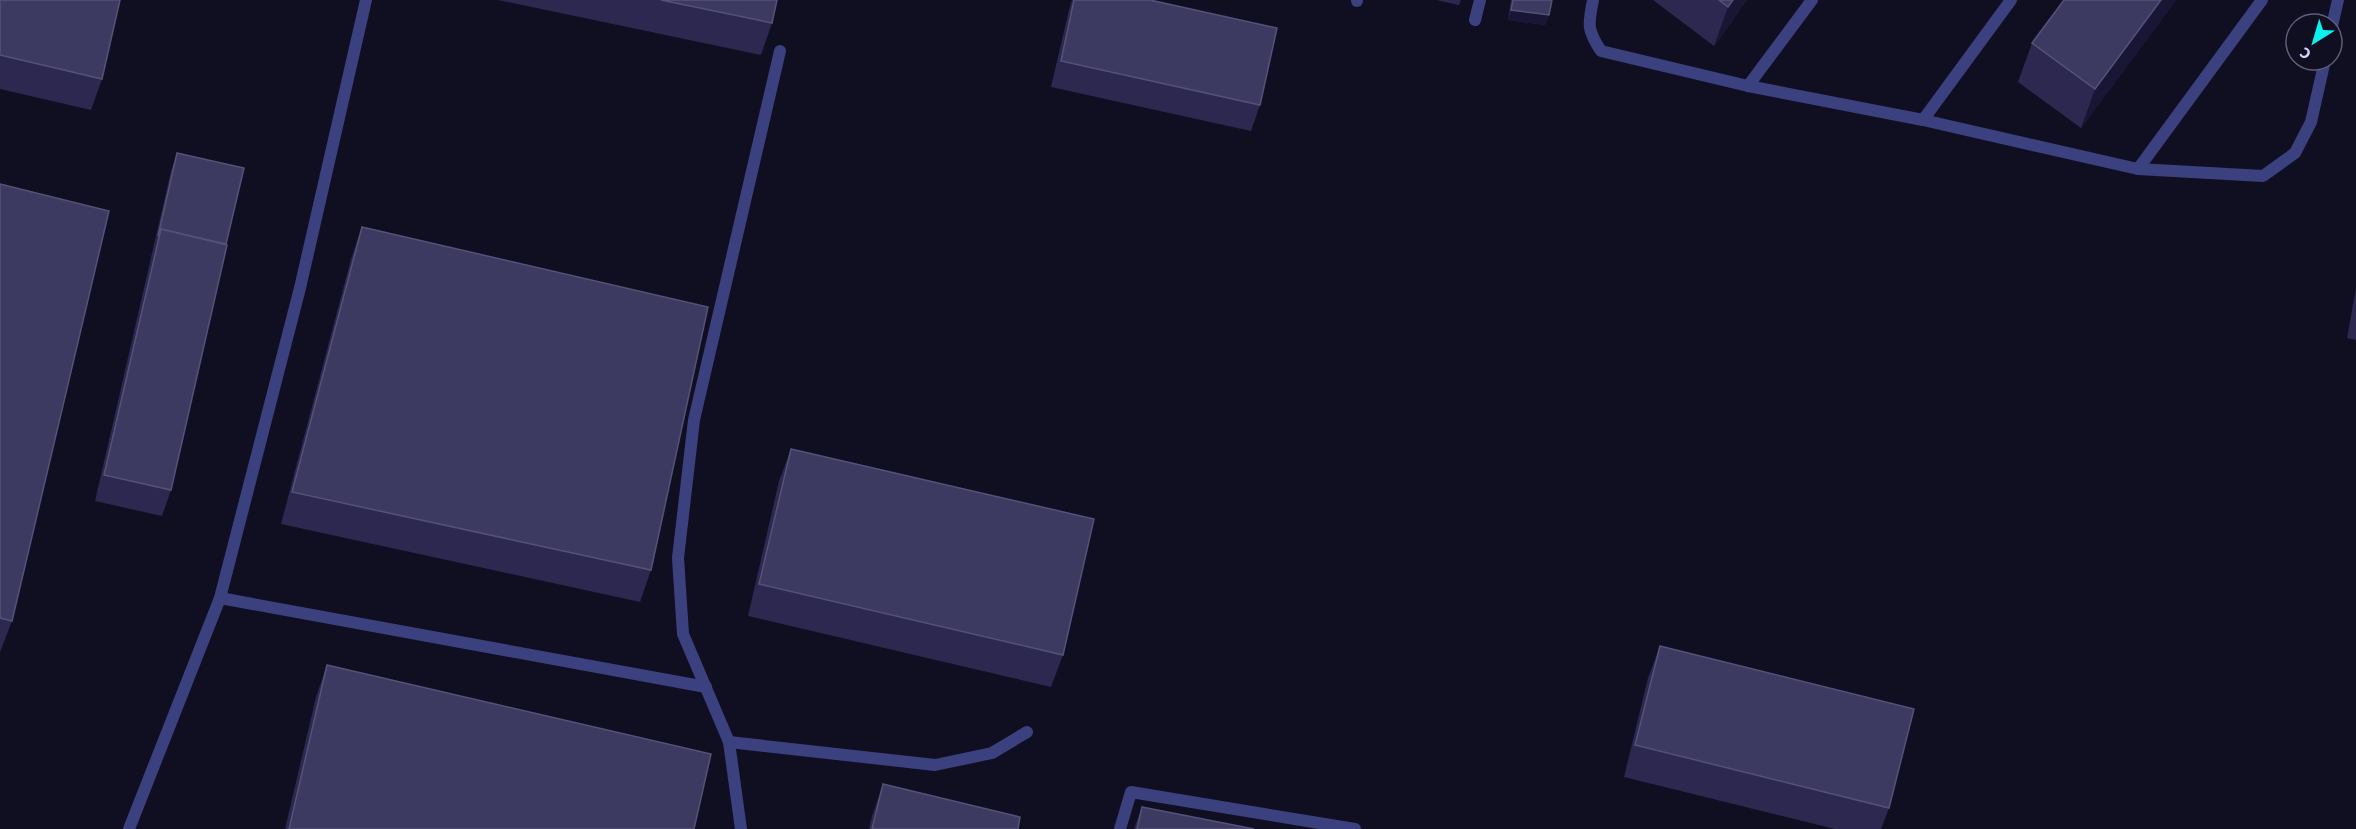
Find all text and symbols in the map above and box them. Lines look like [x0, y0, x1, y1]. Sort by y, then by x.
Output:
north arrow [2284, 12, 2344, 72]
text: С [2295, 42, 2316, 65]

